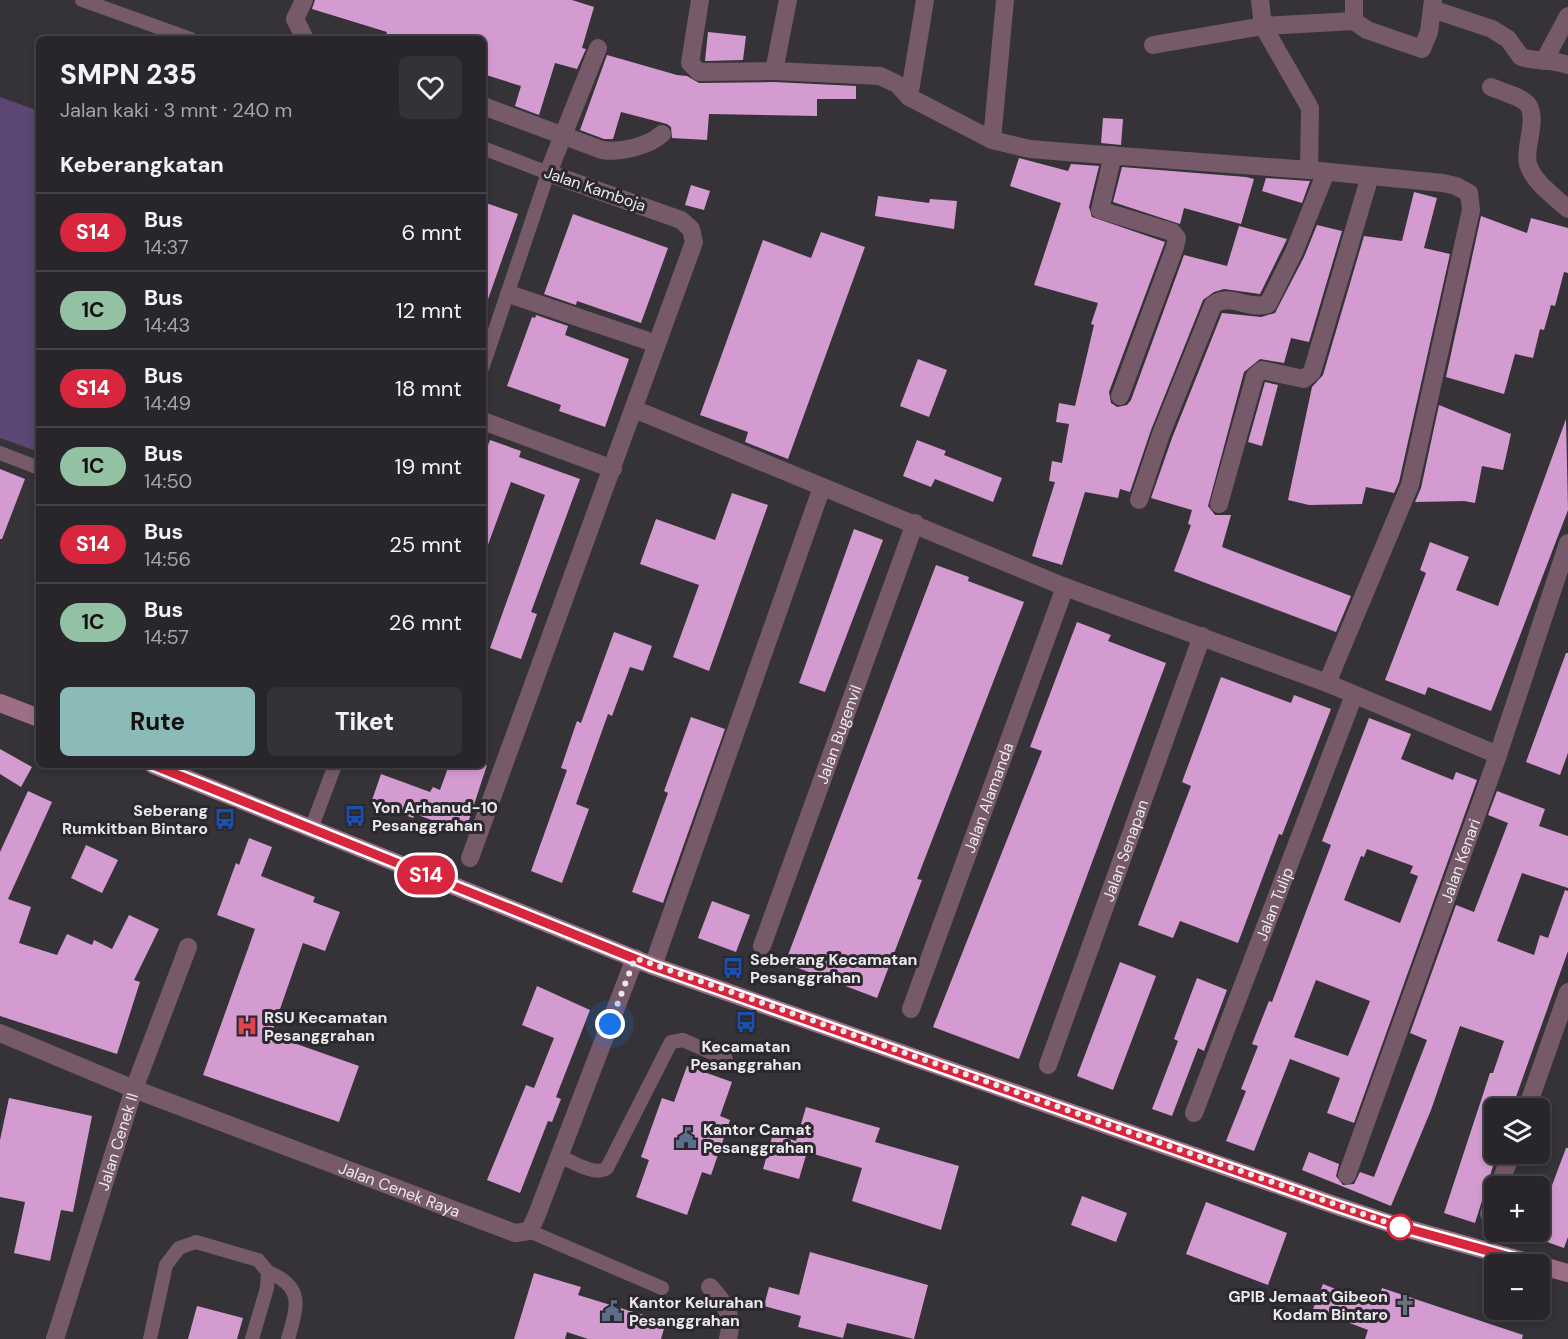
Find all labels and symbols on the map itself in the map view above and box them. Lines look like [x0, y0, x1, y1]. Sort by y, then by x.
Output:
street label: Jalan Kamboja [541, 162, 649, 216]
street label: Jalan Bugenvil [811, 682, 866, 787]
street label: Jalan Alamanda [958, 739, 1018, 856]
place label: Yon Arhanud-10 Pesanggrahan [372, 797, 498, 836]
street label: Jalan Senapan [1097, 797, 1153, 904]
place label: Seberang Rumkitban Bintaro [62, 800, 208, 839]
bus stop icon: Yon Arhanud-10 Pesanggrahan [343, 804, 367, 828]
bus stop icon: Seberang Rumkitban Bintaro [213, 807, 237, 831]
street label: Jalan Kenari [1435, 816, 1485, 906]
line badge: S14 [392, 856, 460, 894]
street label: Jalan Tulip [1250, 864, 1298, 944]
place label: Seberang Kecamatan Pesanggrahan [750, 949, 918, 988]
bus stop icon: Seberang Kecamatan Pesanggrahan [721, 956, 745, 980]
place label: RSU Kecamatan Pesanggrahan [264, 1007, 387, 1046]
your location [595, 1009, 625, 1039]
bus stop icon: Kecamatan Pesanggrahan [734, 1010, 758, 1034]
hospital icon: RSU Kecamatan Pesanggrahan [235, 1014, 259, 1038]
place label: Kecamatan Pesanggrahan [691, 1036, 801, 1075]
street label: Jalan Cenek II [92, 1090, 143, 1193]
place label: Kantor Camat Pesanggrahan [703, 1119, 814, 1158]
public building icon: Kantor Camat Pesanggrahan [674, 1126, 698, 1150]
street label: Jalan Cenek Raya [336, 1157, 463, 1222]
unlabelled marker [1387, 1214, 1413, 1240]
place label: GPIB Jemaat Gibeon Kodam Bintaro [1228, 1286, 1388, 1325]
place label: Kantor Kelurahan Pesanggrahan [629, 1292, 763, 1331]
church icon: GPIB Jemaat Gibeon Kodam Bintaro [1393, 1293, 1417, 1317]
public building icon: Kantor Kelurahan Pesanggrahan [600, 1299, 624, 1323]

